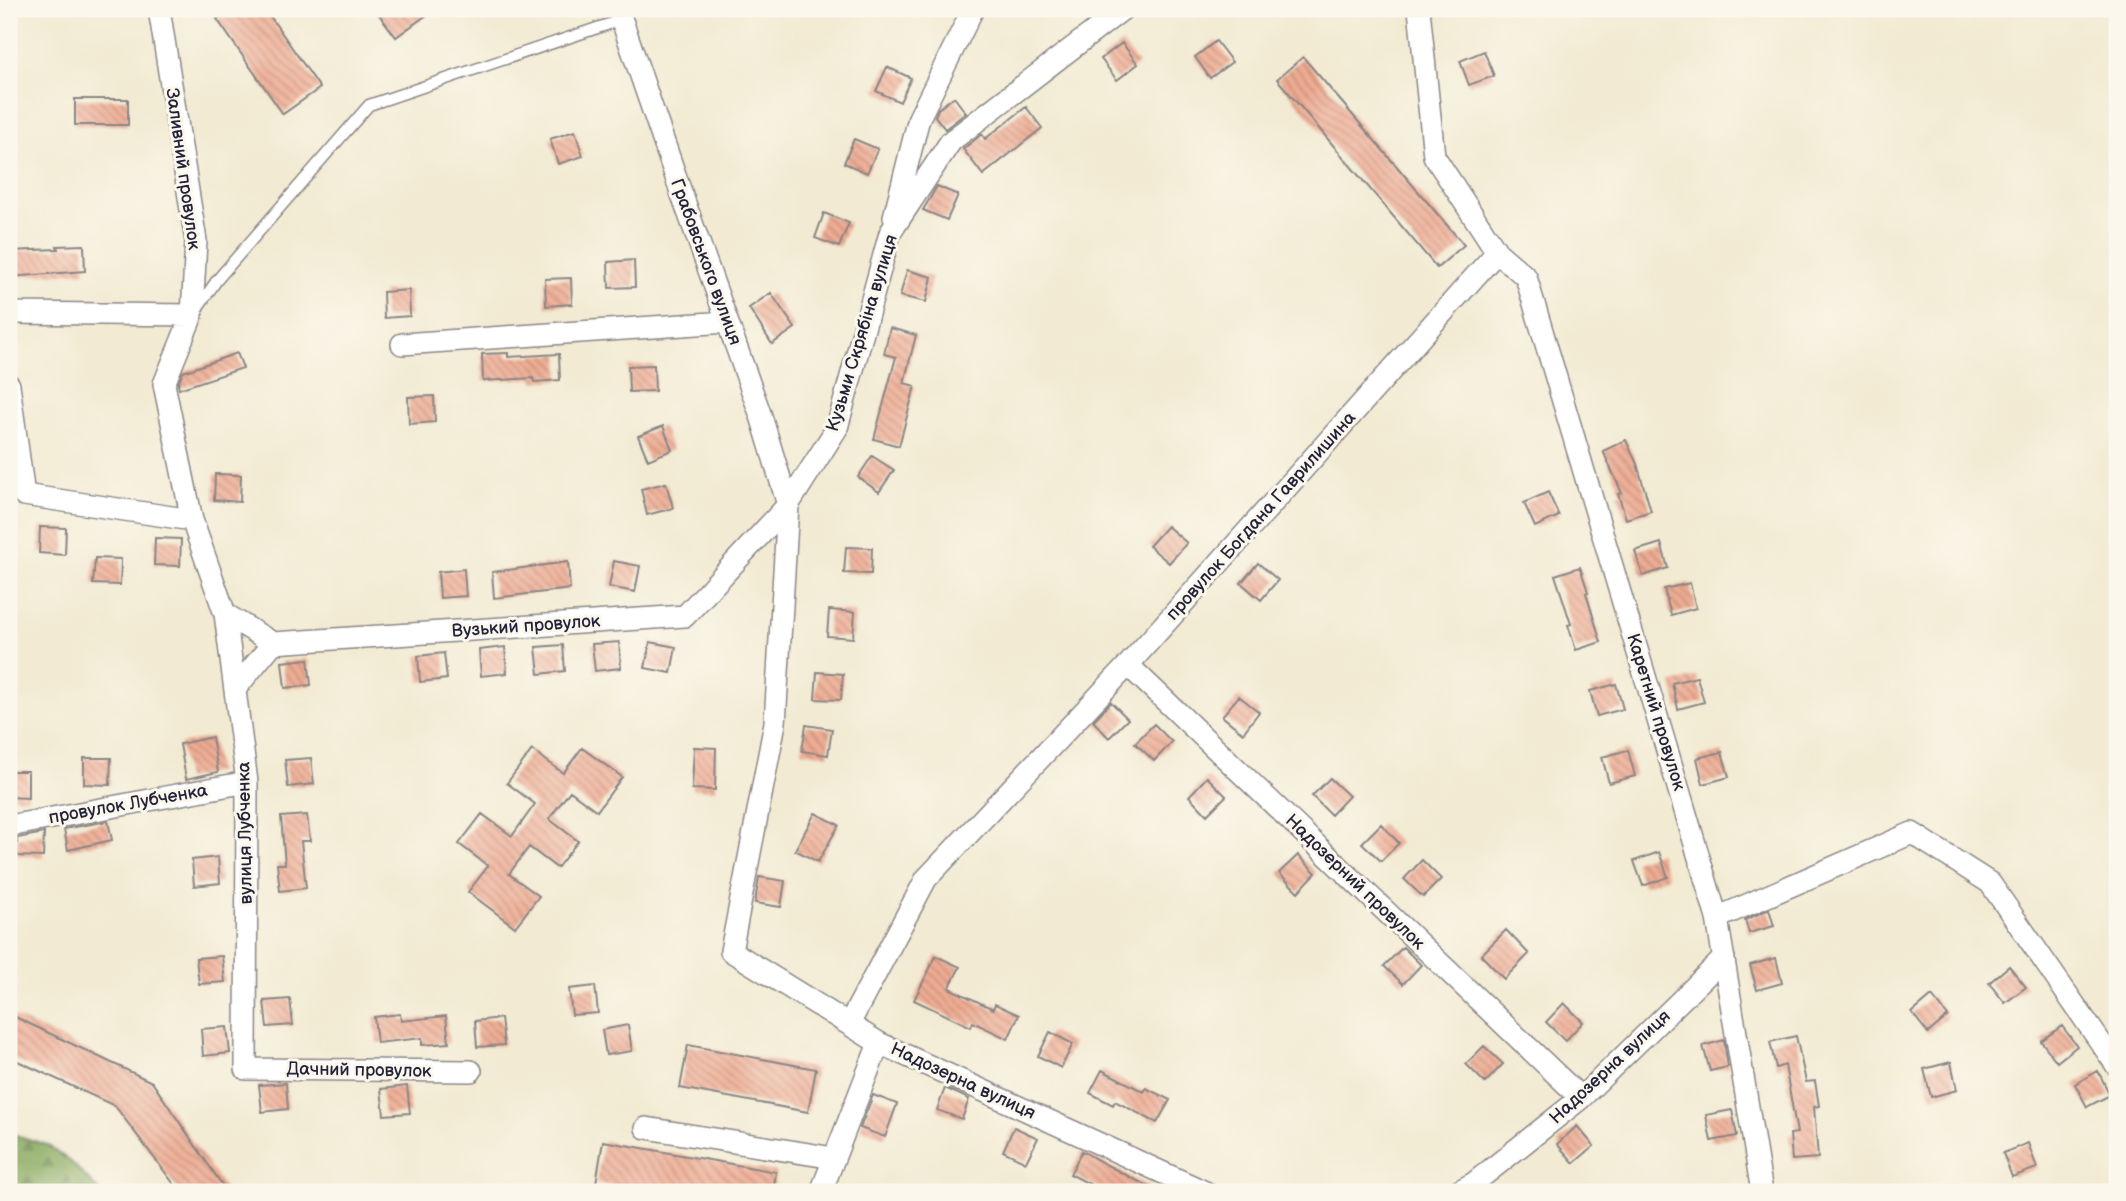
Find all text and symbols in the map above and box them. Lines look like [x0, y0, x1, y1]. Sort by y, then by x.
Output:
street label: Заливний провулок [161, 87, 205, 252]
street label: Грабовського вулиця [666, 176, 746, 348]
street label: Кузьми Скрябіна вулиця [822, 232, 902, 434]
street label: провулок Богдана Гаврилишина [1162, 407, 1360, 625]
street label: Вузький провулок [451, 610, 601, 642]
street label: Каретний провулок [1622, 631, 1690, 793]
street label: вулиця Лубченка [233, 761, 257, 904]
street label: провулок Лубченка [47, 780, 209, 828]
street label: Надозерний провулок [1281, 810, 1429, 954]
street label: Надозерна вулиця [1545, 1006, 1675, 1128]
street label: Надозерна вулиця [887, 1038, 1039, 1124]
street label: Дачний провулок [286, 1058, 432, 1082]

